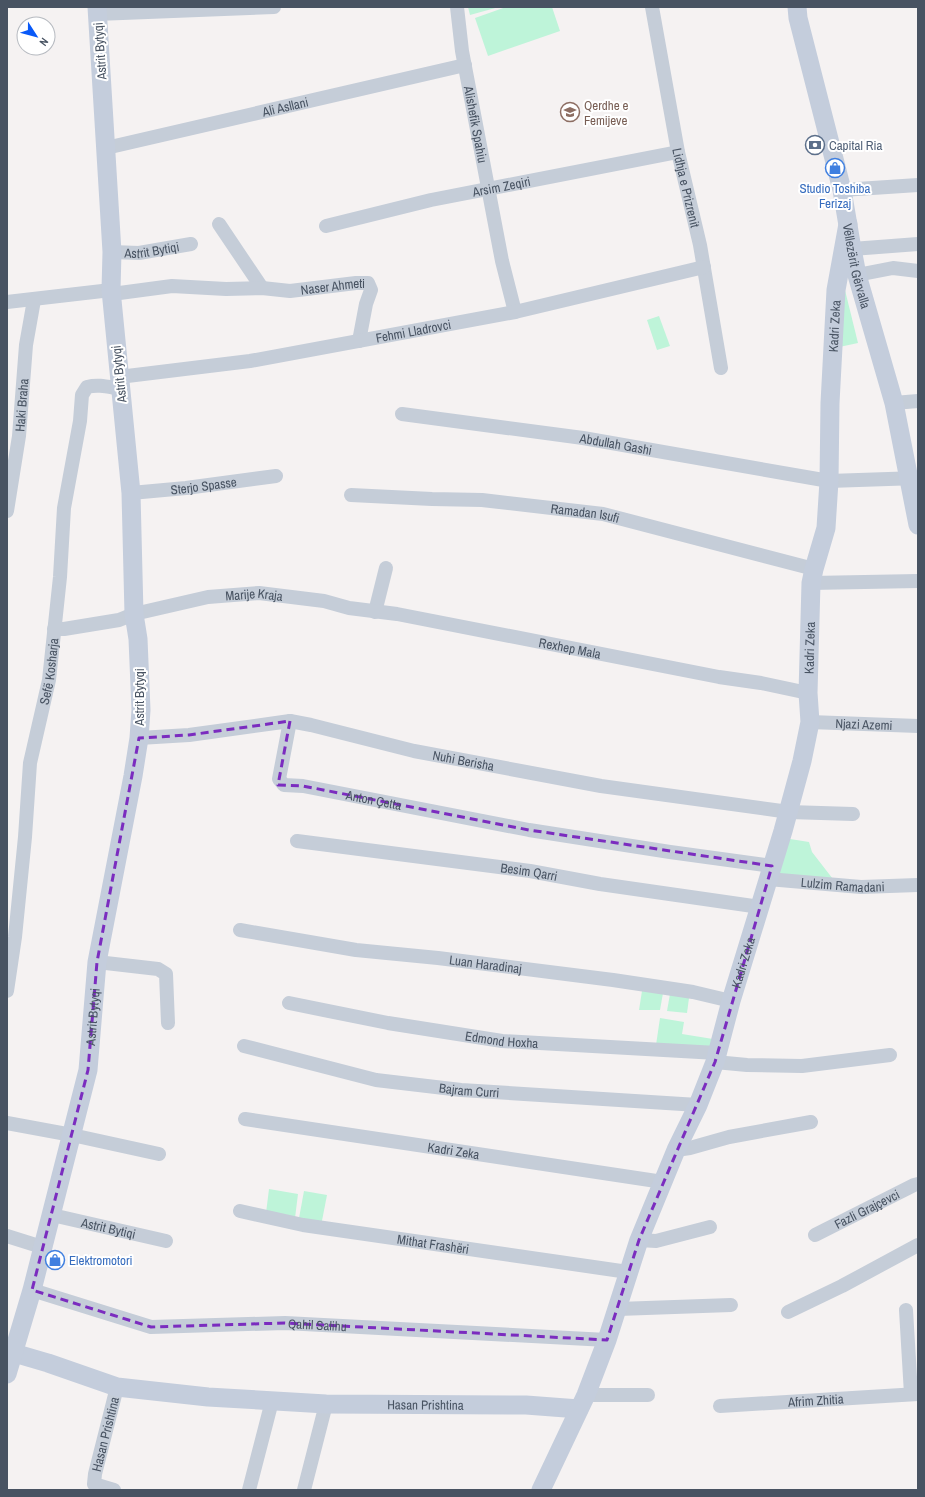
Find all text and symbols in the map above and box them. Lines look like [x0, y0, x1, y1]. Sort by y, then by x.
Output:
north arrow [16, 16, 56, 56]
street label: Astrit Bytyqi [90, 22, 111, 81]
text: N [37, 35, 52, 49]
street label: Alishefik Spahiu [460, 84, 492, 164]
street label: Ali Asllani [260, 93, 310, 120]
place label: Qerdhe e Femijeve [584, 97, 629, 129]
school or university icon: Qerdhe e Femijeve [559, 101, 581, 123]
bank icon: Capital Ria [804, 134, 826, 156]
place label: Capital Ria [829, 137, 882, 154]
street label: Lidhja e Prizrenit [669, 147, 704, 229]
shop icon: Studio Toshiba Ferizaj [824, 157, 846, 179]
street label: Arsim Zeqiri [470, 172, 532, 200]
place label: Studio Toshiba Ferizaj [800, 180, 871, 212]
street label: Vëllezërit Gërvalla [839, 222, 875, 311]
street label: Astrit Bytiqi [123, 238, 180, 262]
street label: Naser Ahmeti [300, 275, 365, 298]
street label: Kadri Zeka [824, 300, 844, 353]
street label: Fehmi Lladrovci [374, 316, 452, 346]
street label: Astrit Bytyqi [108, 345, 131, 404]
street label: Haki Braha [11, 378, 32, 432]
street label: Abdullah Gashi [578, 429, 653, 458]
street label: Sterjo Spasse [170, 473, 238, 498]
street label: Ramadan Isufi [550, 500, 621, 526]
street label: Marije Kraja [225, 584, 284, 604]
street label: Kadri Zeka [800, 621, 818, 674]
street label: Rexhep Mala [537, 633, 602, 662]
street label: Sefë Kosharja [35, 637, 62, 706]
street label: Astrit Bytyqi [131, 668, 148, 727]
street label: Njazi Azemi [835, 714, 893, 734]
street label: Nuhi Berisha [431, 746, 496, 774]
street label: Anton Çetta [344, 786, 403, 814]
street label: Besim Qarri [499, 859, 559, 884]
street label: Lulzim Ramadani [800, 873, 885, 896]
street label: Kadri Zeka [727, 935, 759, 990]
street label: Luan Haradinaj [448, 951, 523, 977]
street label: Astrit Bytyqi [81, 987, 103, 1047]
street label: Edmond Hoxha [464, 1027, 539, 1052]
street label: Bajram Curri [438, 1079, 500, 1101]
street label: Kadri Zeka [427, 1138, 481, 1163]
street label: Fazli Grajçevci [831, 1185, 902, 1232]
street label: Astrit Bytiqi [79, 1213, 137, 1242]
street label: Mithat Frashëri [396, 1230, 470, 1257]
shop icon: Elektromotori [44, 1249, 66, 1271]
place label: Elektromotori [69, 1252, 132, 1269]
street label: Qahil Salihu [287, 1315, 347, 1335]
street label: Afrim Zhitia [786, 1390, 844, 1410]
street label: Hasan Prishtina [87, 1395, 123, 1473]
street label: Hasan Prishtina [387, 1396, 464, 1413]

